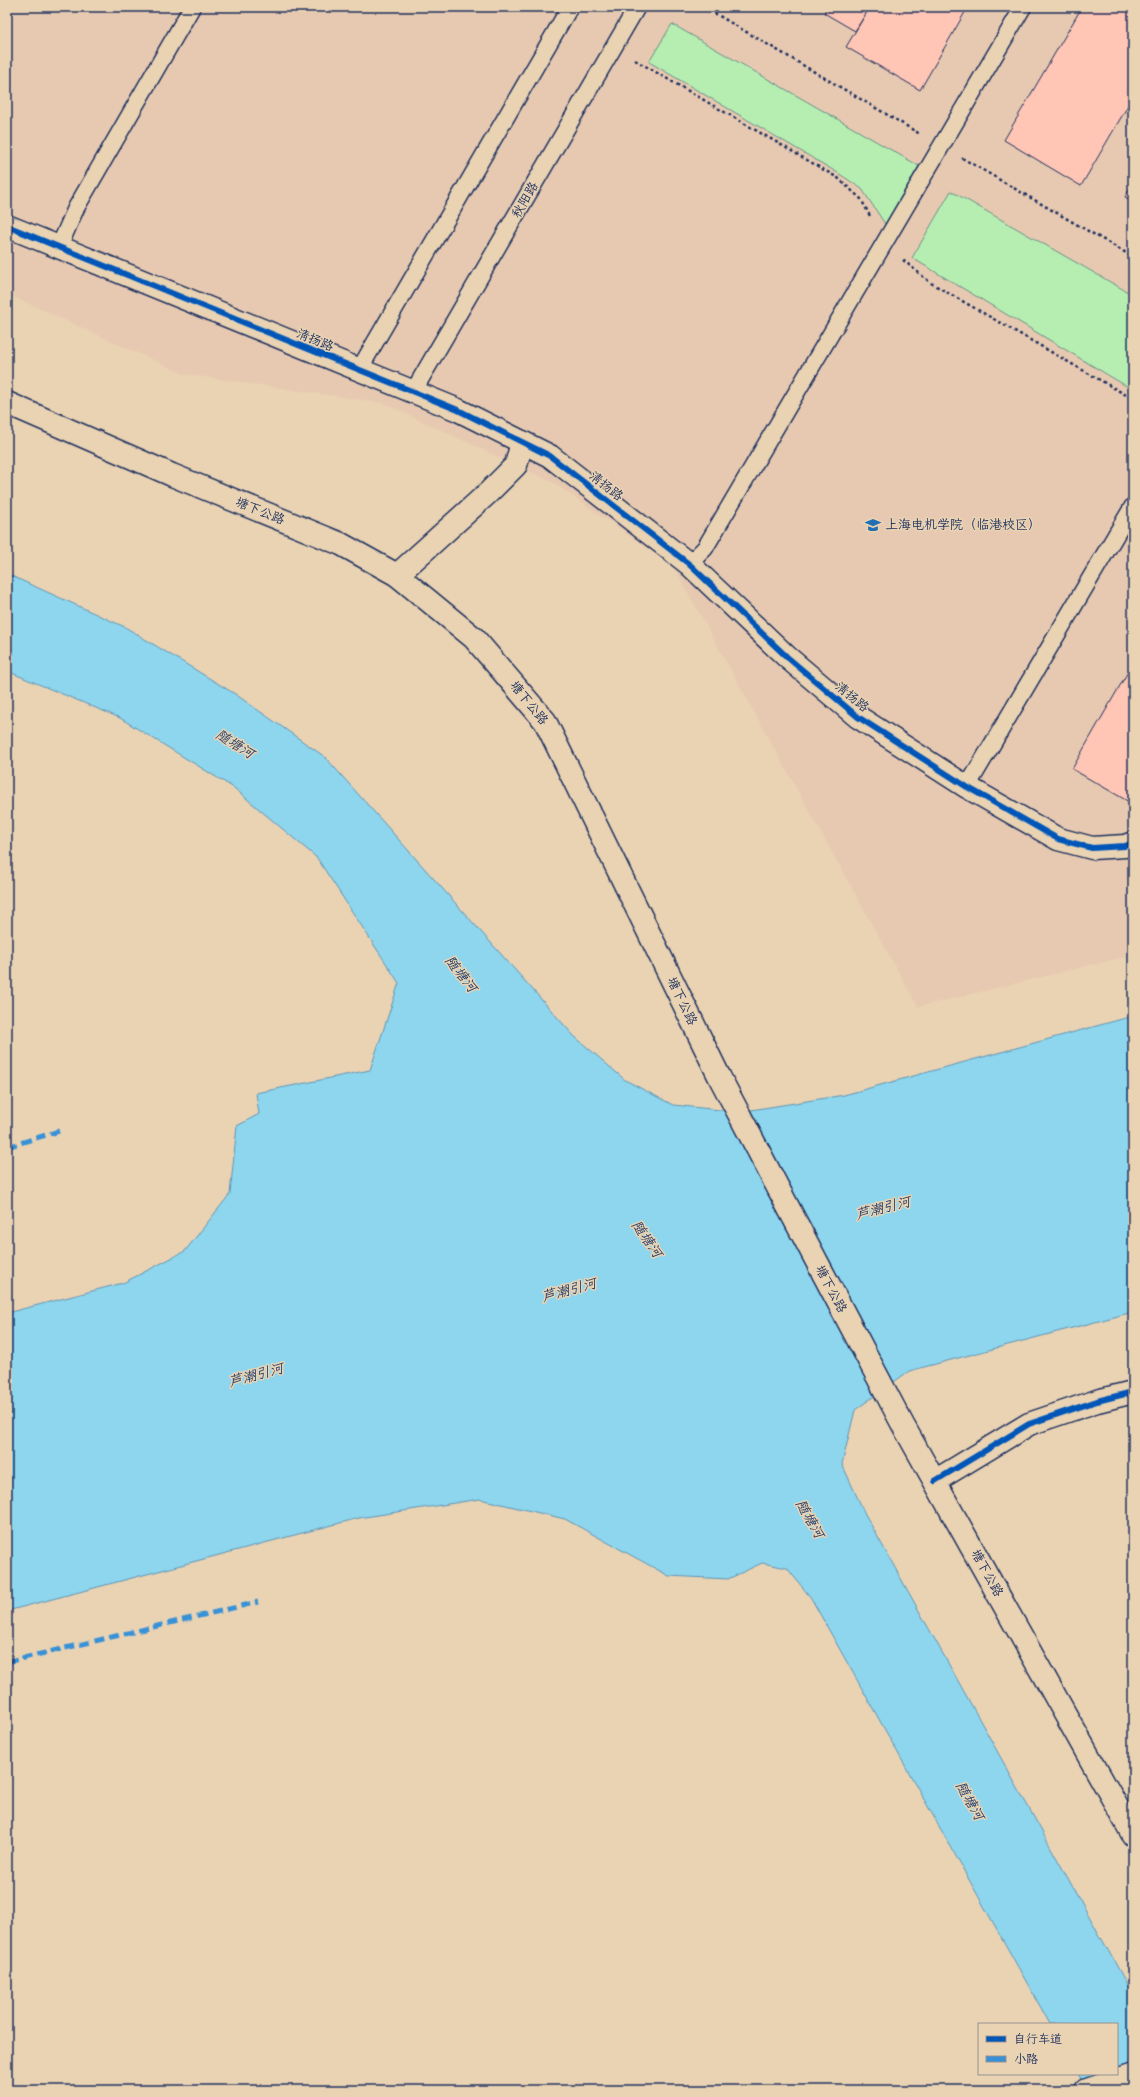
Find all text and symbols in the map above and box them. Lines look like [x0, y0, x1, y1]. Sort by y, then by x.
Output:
street label: 秋阳路 [508, 179, 542, 221]
street label: 清扬路 [294, 325, 336, 355]
street label: 清扬路 [586, 468, 626, 504]
street label: 塘下公路 [233, 494, 287, 528]
school or university icon: 上海电机学院（临港校区） [864, 516, 882, 534]
place label: 上海电机学院（临港校区） [885, 517, 1041, 533]
street label: 塘下公路 [506, 678, 552, 728]
street label: 清扬路 [832, 679, 872, 715]
water label: 随塘河 [213, 726, 259, 763]
water label: 随塘河 [441, 952, 482, 997]
street label: 塘下公路 [663, 974, 701, 1028]
water label: 芦潮引河 [854, 1192, 914, 1223]
water label: 随塘河 [628, 1217, 667, 1263]
street label: 塘下公路 [812, 1262, 850, 1316]
water label: 芦潮引河 [540, 1274, 600, 1305]
water label: 芦潮引河 [227, 1359, 287, 1390]
water label: 随塘河 [792, 1497, 829, 1543]
street label: 塘下公路 [967, 1546, 1007, 1600]
water label: 随塘河 [952, 1779, 989, 1825]
legend [978, 2023, 1118, 2075]
text: 自行车道 [1014, 2032, 1062, 2047]
text: 小路 [1014, 2052, 1038, 2067]

